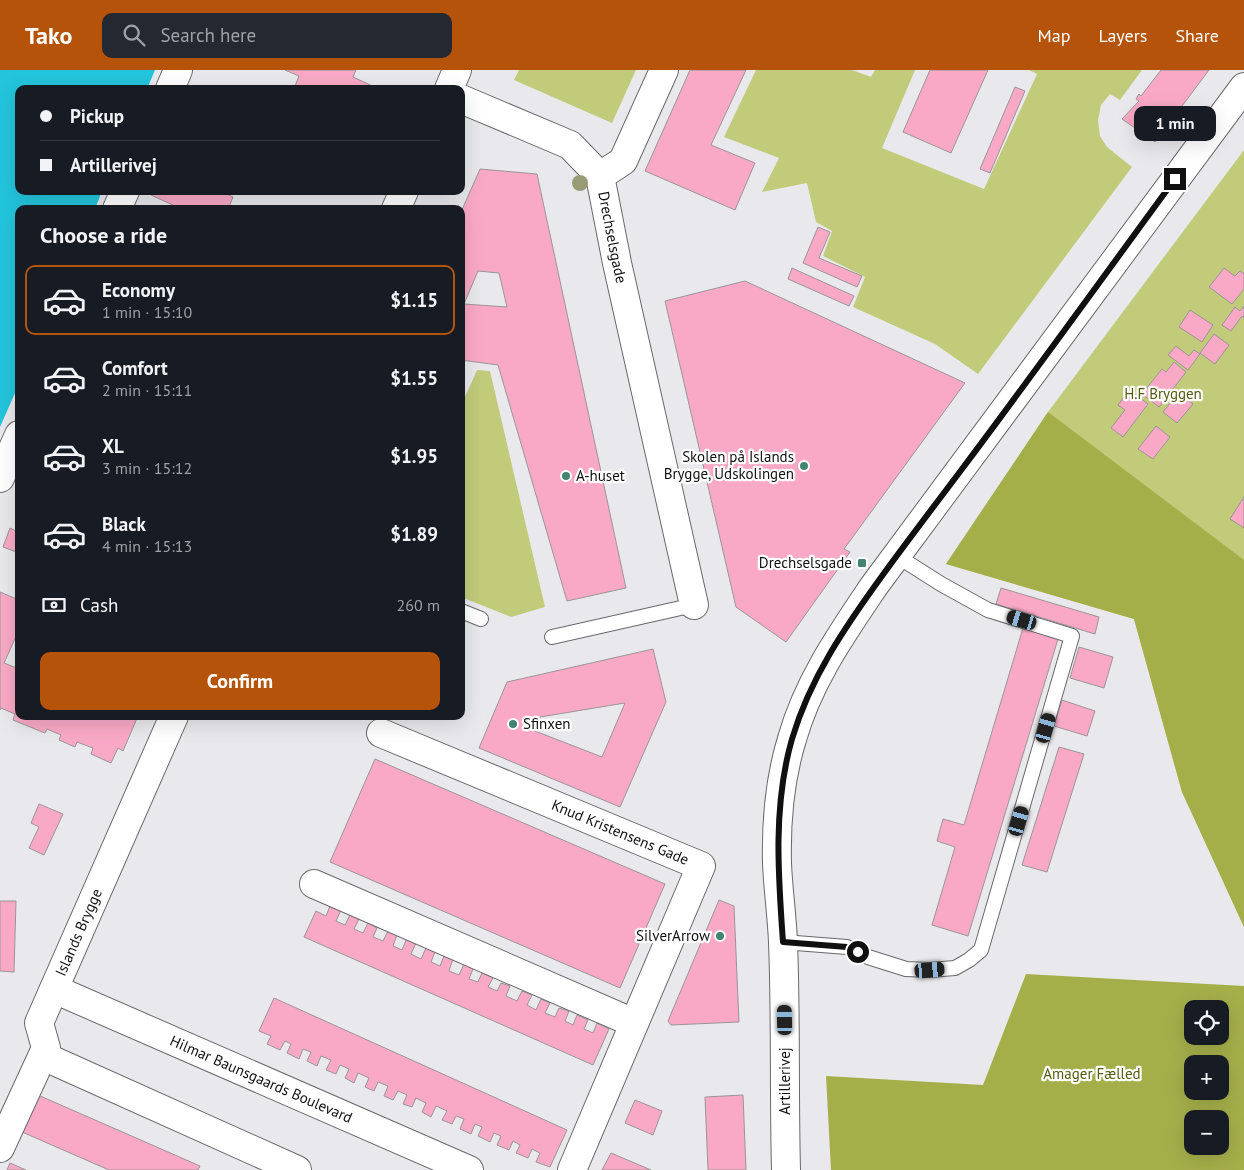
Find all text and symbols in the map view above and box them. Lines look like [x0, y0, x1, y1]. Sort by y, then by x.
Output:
search box [102, 13, 452, 58]
text: Tako [25, 20, 72, 51]
icon: search [120, 21, 148, 49]
text: Search here [160, 23, 256, 47]
text: Map [1038, 24, 1070, 47]
text: Layers [1098, 24, 1147, 47]
text: Share [1175, 24, 1219, 47]
text: Pickup [70, 104, 124, 128]
callout: 1 min [1134, 106, 1216, 142]
text: 1 min [1155, 113, 1195, 133]
text: Artillerivej [70, 153, 157, 177]
route end [1164, 168, 1186, 190]
street label: Drechselsgade [594, 190, 631, 285]
text: Choose a ride [40, 221, 167, 249]
icon: car [42, 278, 87, 323]
text: Economy [102, 278, 175, 302]
text: $1.15 [390, 288, 438, 312]
text: 1 min · 15:10 [102, 302, 192, 322]
icon: car [42, 356, 87, 401]
text: Comfort [102, 356, 168, 380]
text: $1.55 [390, 366, 438, 390]
text: 2 min · 15:11 [102, 380, 192, 400]
park label: H.F Bryggen [1124, 384, 1202, 403]
icon: car [42, 434, 87, 479]
text: XL [102, 434, 124, 458]
text: $1.95 [390, 444, 438, 468]
place label: Skolen på Islands Brygge, Udskolingen [664, 447, 794, 483]
text: 3 min · 15:12 [102, 458, 192, 478]
marker: Skolen på Islands Brygge, Udskolingen [798, 460, 810, 472]
place label: A-huset [576, 466, 625, 485]
marker: A-huset [560, 470, 572, 482]
icon: car [42, 512, 87, 557]
text: Black [102, 512, 146, 536]
text: $1.89 [390, 522, 438, 546]
text: 4 min · 15:13 [102, 536, 192, 556]
place label: Drechselsgade [759, 553, 852, 572]
marker: Drechselsgade [856, 557, 868, 569]
icon: cash [40, 591, 68, 619]
text: Cash [80, 593, 118, 617]
text: 260 m [397, 595, 440, 615]
car [1005, 608, 1038, 632]
button: Confirm [40, 652, 440, 710]
car [1034, 712, 1057, 744]
place label: Sfinxen [523, 714, 570, 733]
marker: Sfinxen [507, 718, 519, 730]
street label: Knud Kristensens Gade [549, 795, 692, 869]
car [1007, 805, 1030, 837]
street label: Islands Brygge [51, 886, 106, 979]
place label: SilverArrow [636, 926, 710, 945]
marker: SilverArrow [714, 930, 726, 942]
route start [847, 941, 869, 963]
car [914, 961, 945, 979]
map controls [1184, 1000, 1229, 1155]
button: locate [1184, 1000, 1229, 1045]
car [777, 1005, 792, 1035]
street label: Hilmar Baunsgaards Boulevard [167, 1031, 355, 1127]
street label: Artillerivej [775, 1047, 794, 1115]
button: + [1184, 1055, 1229, 1100]
park label: Amager Fælled [1043, 1064, 1141, 1083]
button: − [1184, 1110, 1229, 1155]

